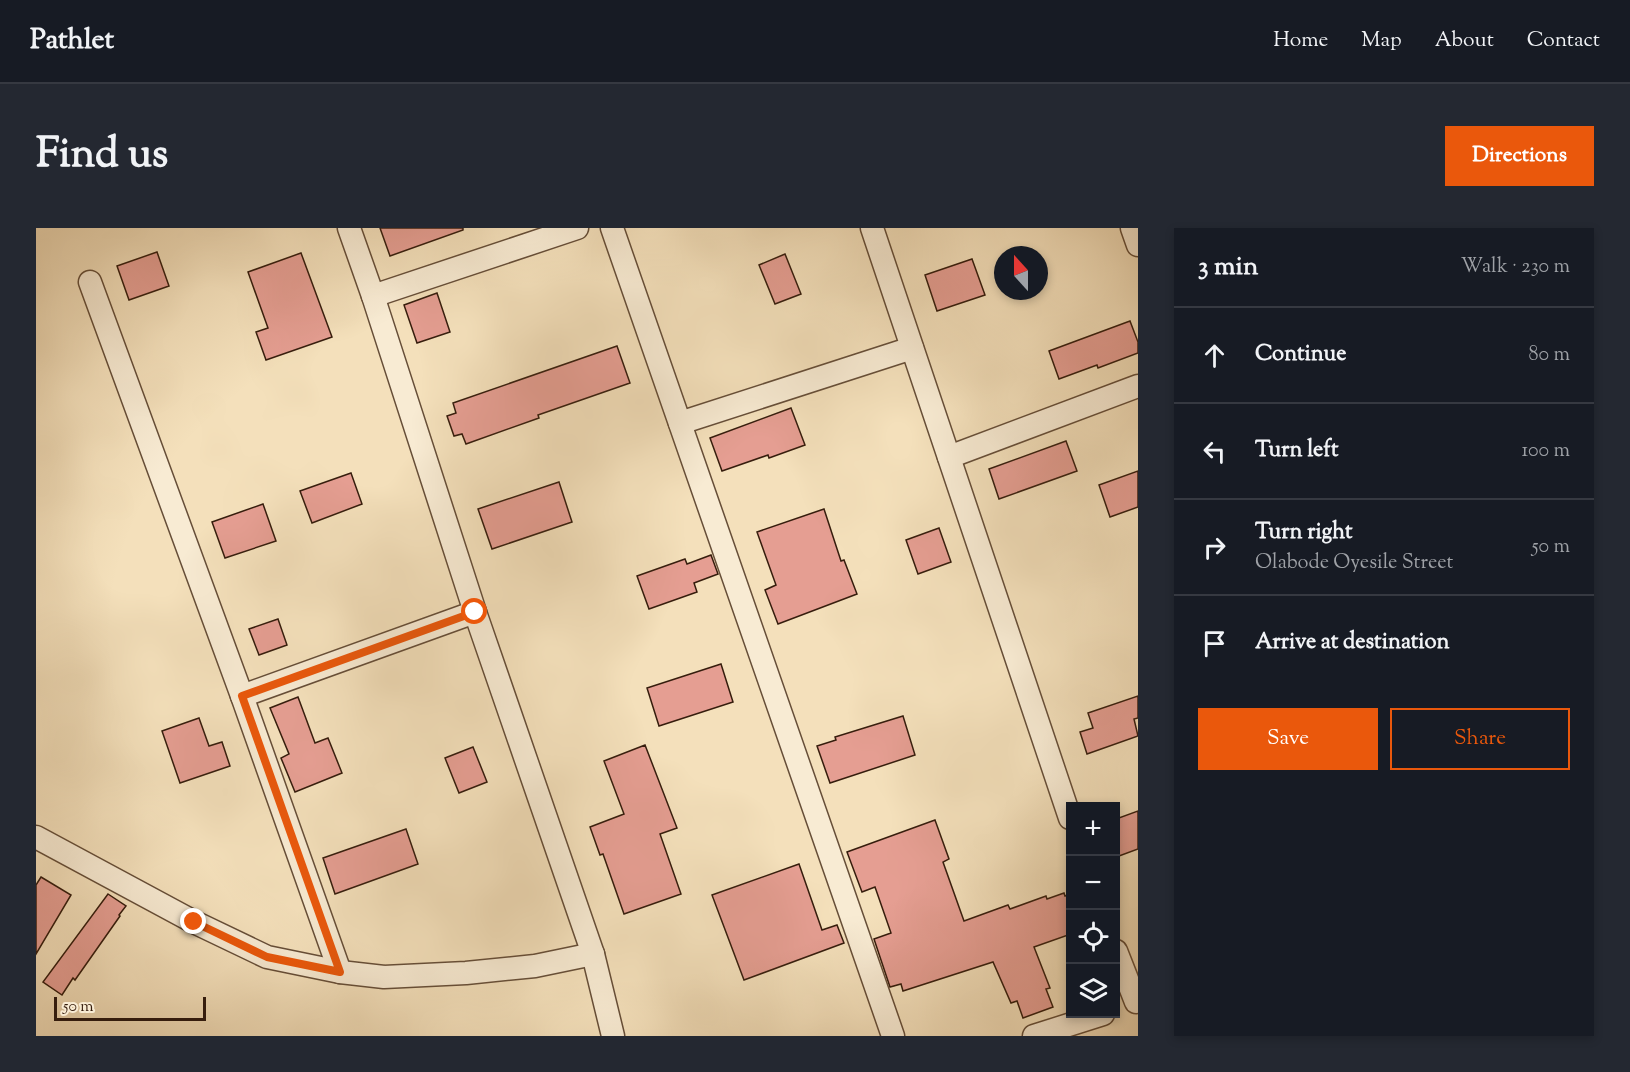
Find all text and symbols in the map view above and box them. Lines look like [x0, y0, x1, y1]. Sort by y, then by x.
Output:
text: Pathlet [30, 21, 114, 61]
text: Home [1273, 26, 1328, 56]
text: Map [1361, 26, 1402, 56]
text: About [1435, 26, 1494, 56]
text: Contact [1527, 26, 1600, 56]
text: Find us [36, 126, 168, 186]
button: Directions [1445, 126, 1594, 186]
north arrow [994, 246, 1048, 300]
text: 3 min [1198, 249, 1258, 286]
text: Walk · 230 m [1461, 253, 1570, 282]
icon: ahead [1198, 339, 1231, 372]
text: Continue [1255, 339, 1346, 371]
text: 80 m [1529, 341, 1570, 370]
icon: left [1198, 435, 1231, 468]
text: Turn left [1255, 435, 1338, 467]
text: 100 m [1521, 437, 1570, 466]
text: Turn right [1255, 517, 1352, 549]
icon: right [1198, 531, 1231, 564]
text: 50 m [1532, 533, 1570, 562]
text: Olabode Oyesile Street [1255, 549, 1453, 578]
route start [461, 598, 487, 624]
icon: arrive [1198, 627, 1231, 660]
text: Arrive at destination [1255, 627, 1450, 659]
button: Save [1198, 708, 1378, 770]
button: Share [1390, 708, 1570, 770]
map controls [1066, 802, 1120, 1018]
button: + [1066, 802, 1120, 856]
button: − [1066, 856, 1120, 910]
route end [180, 908, 206, 934]
button: locate [1066, 910, 1120, 964]
button: layers [1066, 964, 1120, 1018]
scale bar [54, 994, 206, 1022]
text: 50 m [63, 996, 94, 1019]

